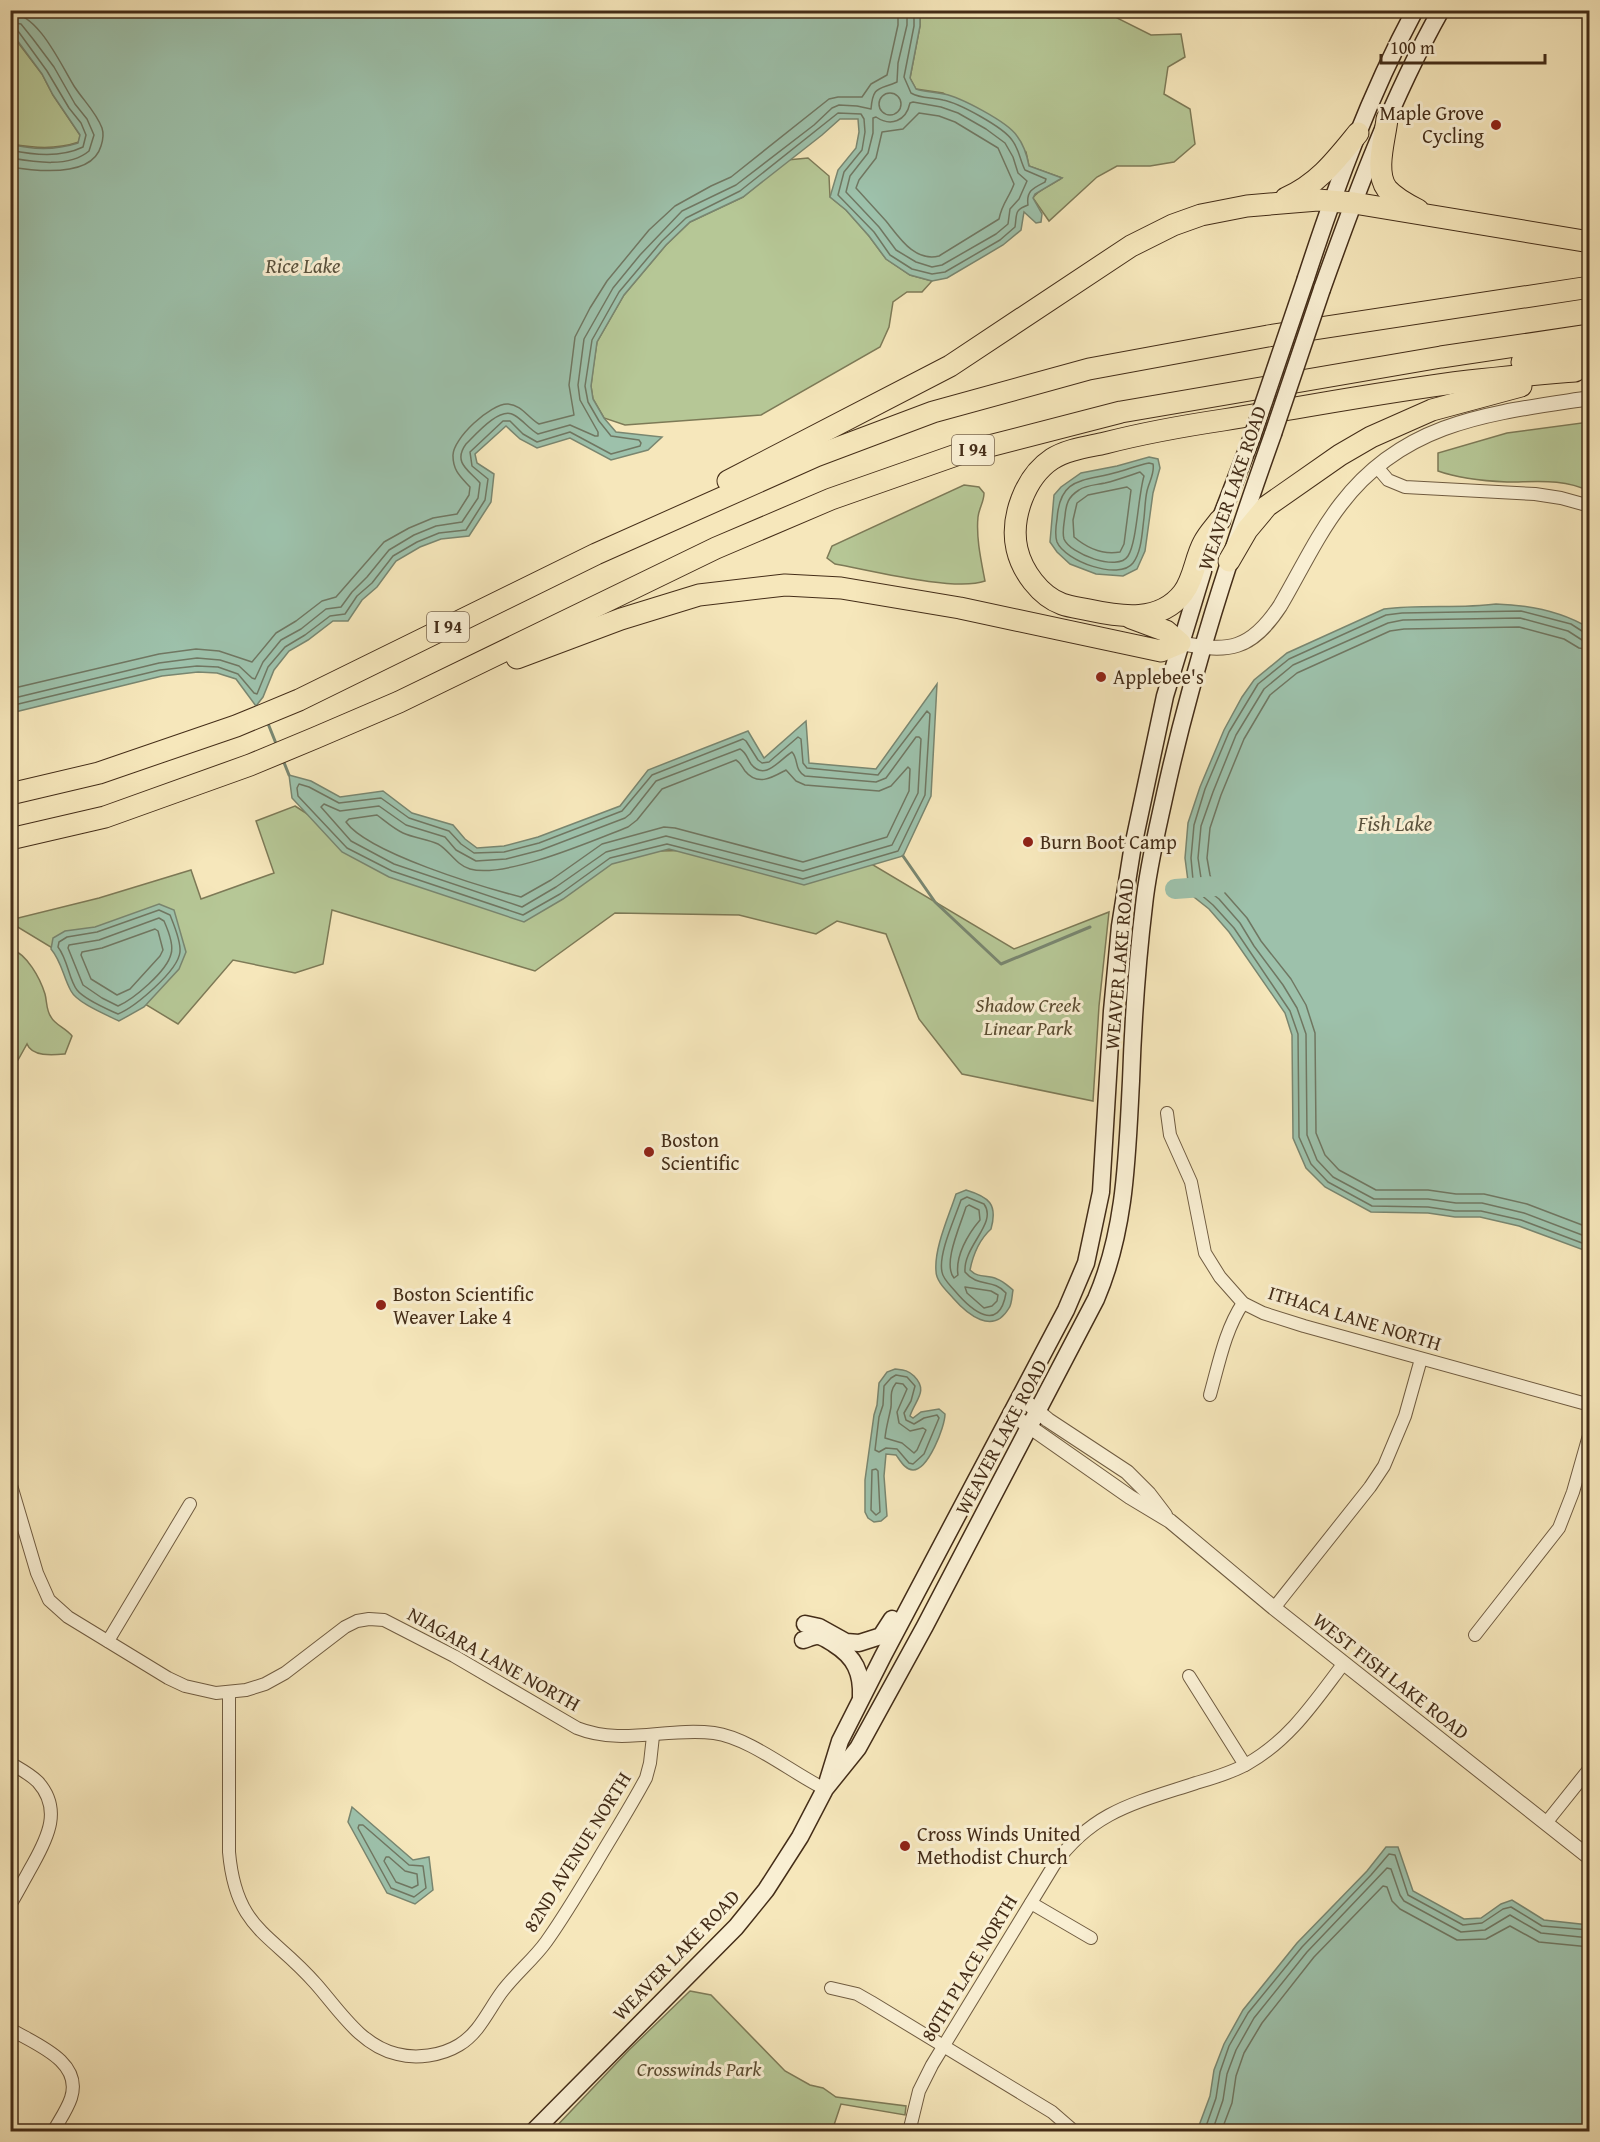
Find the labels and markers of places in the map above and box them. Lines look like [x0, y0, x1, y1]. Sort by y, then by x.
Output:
place label: Maple Grove Cycling [1380, 98, 1484, 150]
marker: Maple Grove Cycling [1489, 118, 1503, 132]
place label: Applebee's [1113, 662, 1204, 691]
marker: Applebee's [1094, 670, 1108, 684]
place label: Burn Boot Camp [1040, 827, 1177, 856]
marker: Burn Boot Camp [1021, 835, 1035, 849]
place label: Boston Scientific [661, 1125, 740, 1177]
marker: Boston Scientific [642, 1145, 656, 1159]
place label: Boston Scientific Weaver Lake 4 [393, 1279, 534, 1331]
marker: Boston Scientific Weaver Lake 4 [374, 1298, 388, 1312]
place label: Cross Winds United Methodist Church [917, 1819, 1081, 1871]
marker: Cross Winds United Methodist Church [898, 1839, 912, 1853]

